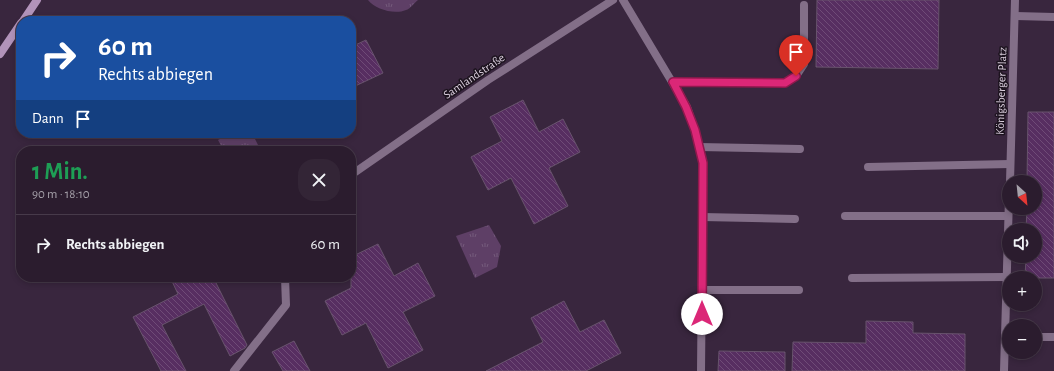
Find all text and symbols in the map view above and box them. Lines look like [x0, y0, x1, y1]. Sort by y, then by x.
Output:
icon: right [32, 32, 84, 84]
text: 60 m [98, 33, 153, 61]
pin [779, 35, 813, 76]
icon: arrive [785, 41, 807, 63]
street label: Königsberger Platz [993, 47, 1009, 135]
street label: Samlandstraße [441, 51, 507, 101]
text: Rechts abbiegen [98, 66, 213, 84]
icon: arrive [72, 108, 94, 130]
text: Dann [32, 111, 64, 126]
button: close [298, 159, 340, 201]
text: 1 Min. [32, 160, 88, 184]
north arrow [1002, 175, 1042, 215]
map controls [1002, 175, 1042, 359]
text: 90 m · 18:10 [32, 188, 90, 201]
button: sound [1002, 223, 1042, 263]
icon: right [32, 234, 54, 256]
text: Rechts abbiegen [66, 237, 164, 252]
text: 60 m [311, 237, 340, 252]
button: + [1002, 271, 1042, 311]
position arrow [681, 293, 723, 335]
button: − [1002, 319, 1042, 359]

